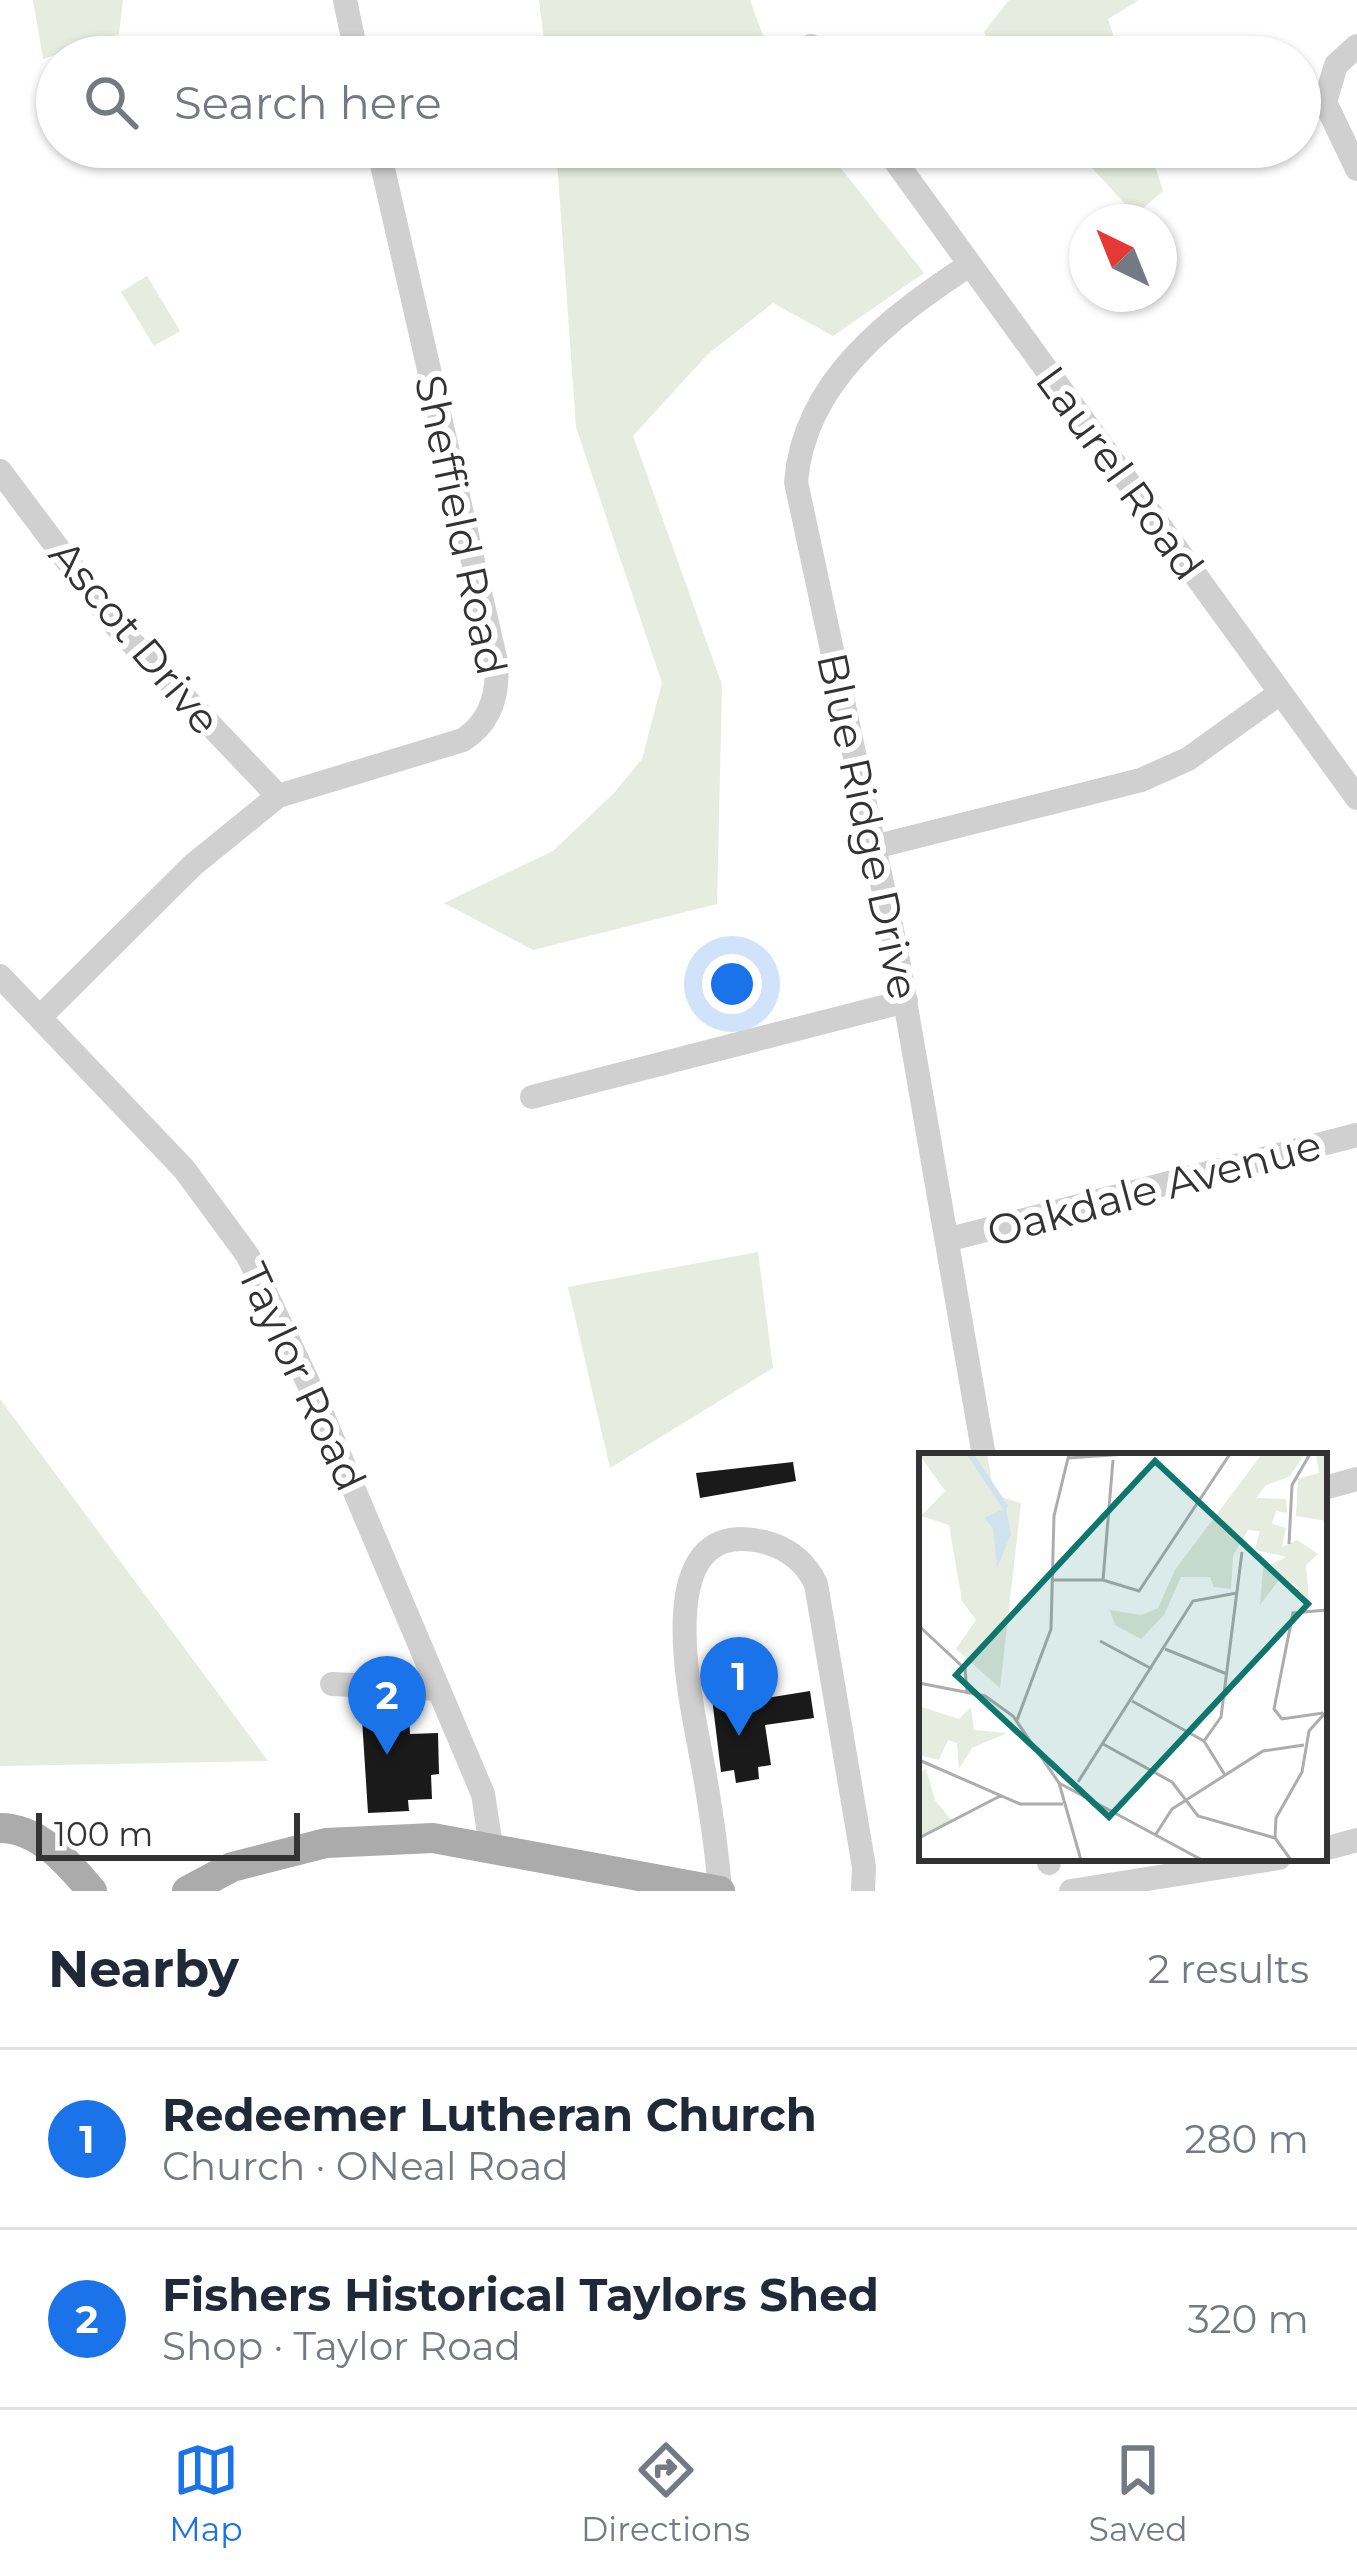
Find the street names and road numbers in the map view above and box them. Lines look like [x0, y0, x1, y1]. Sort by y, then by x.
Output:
street label: Laurel Road [1025, 356, 1215, 590]
street label: Sheffield Road [404, 370, 518, 680]
street label: Ascot Drive [39, 529, 231, 745]
street label: Blue Ridge Drive [806, 648, 930, 1004]
street label: Oakdale Avenue [981, 1118, 1327, 1258]
street label: Taylor Road [227, 1255, 377, 1499]

